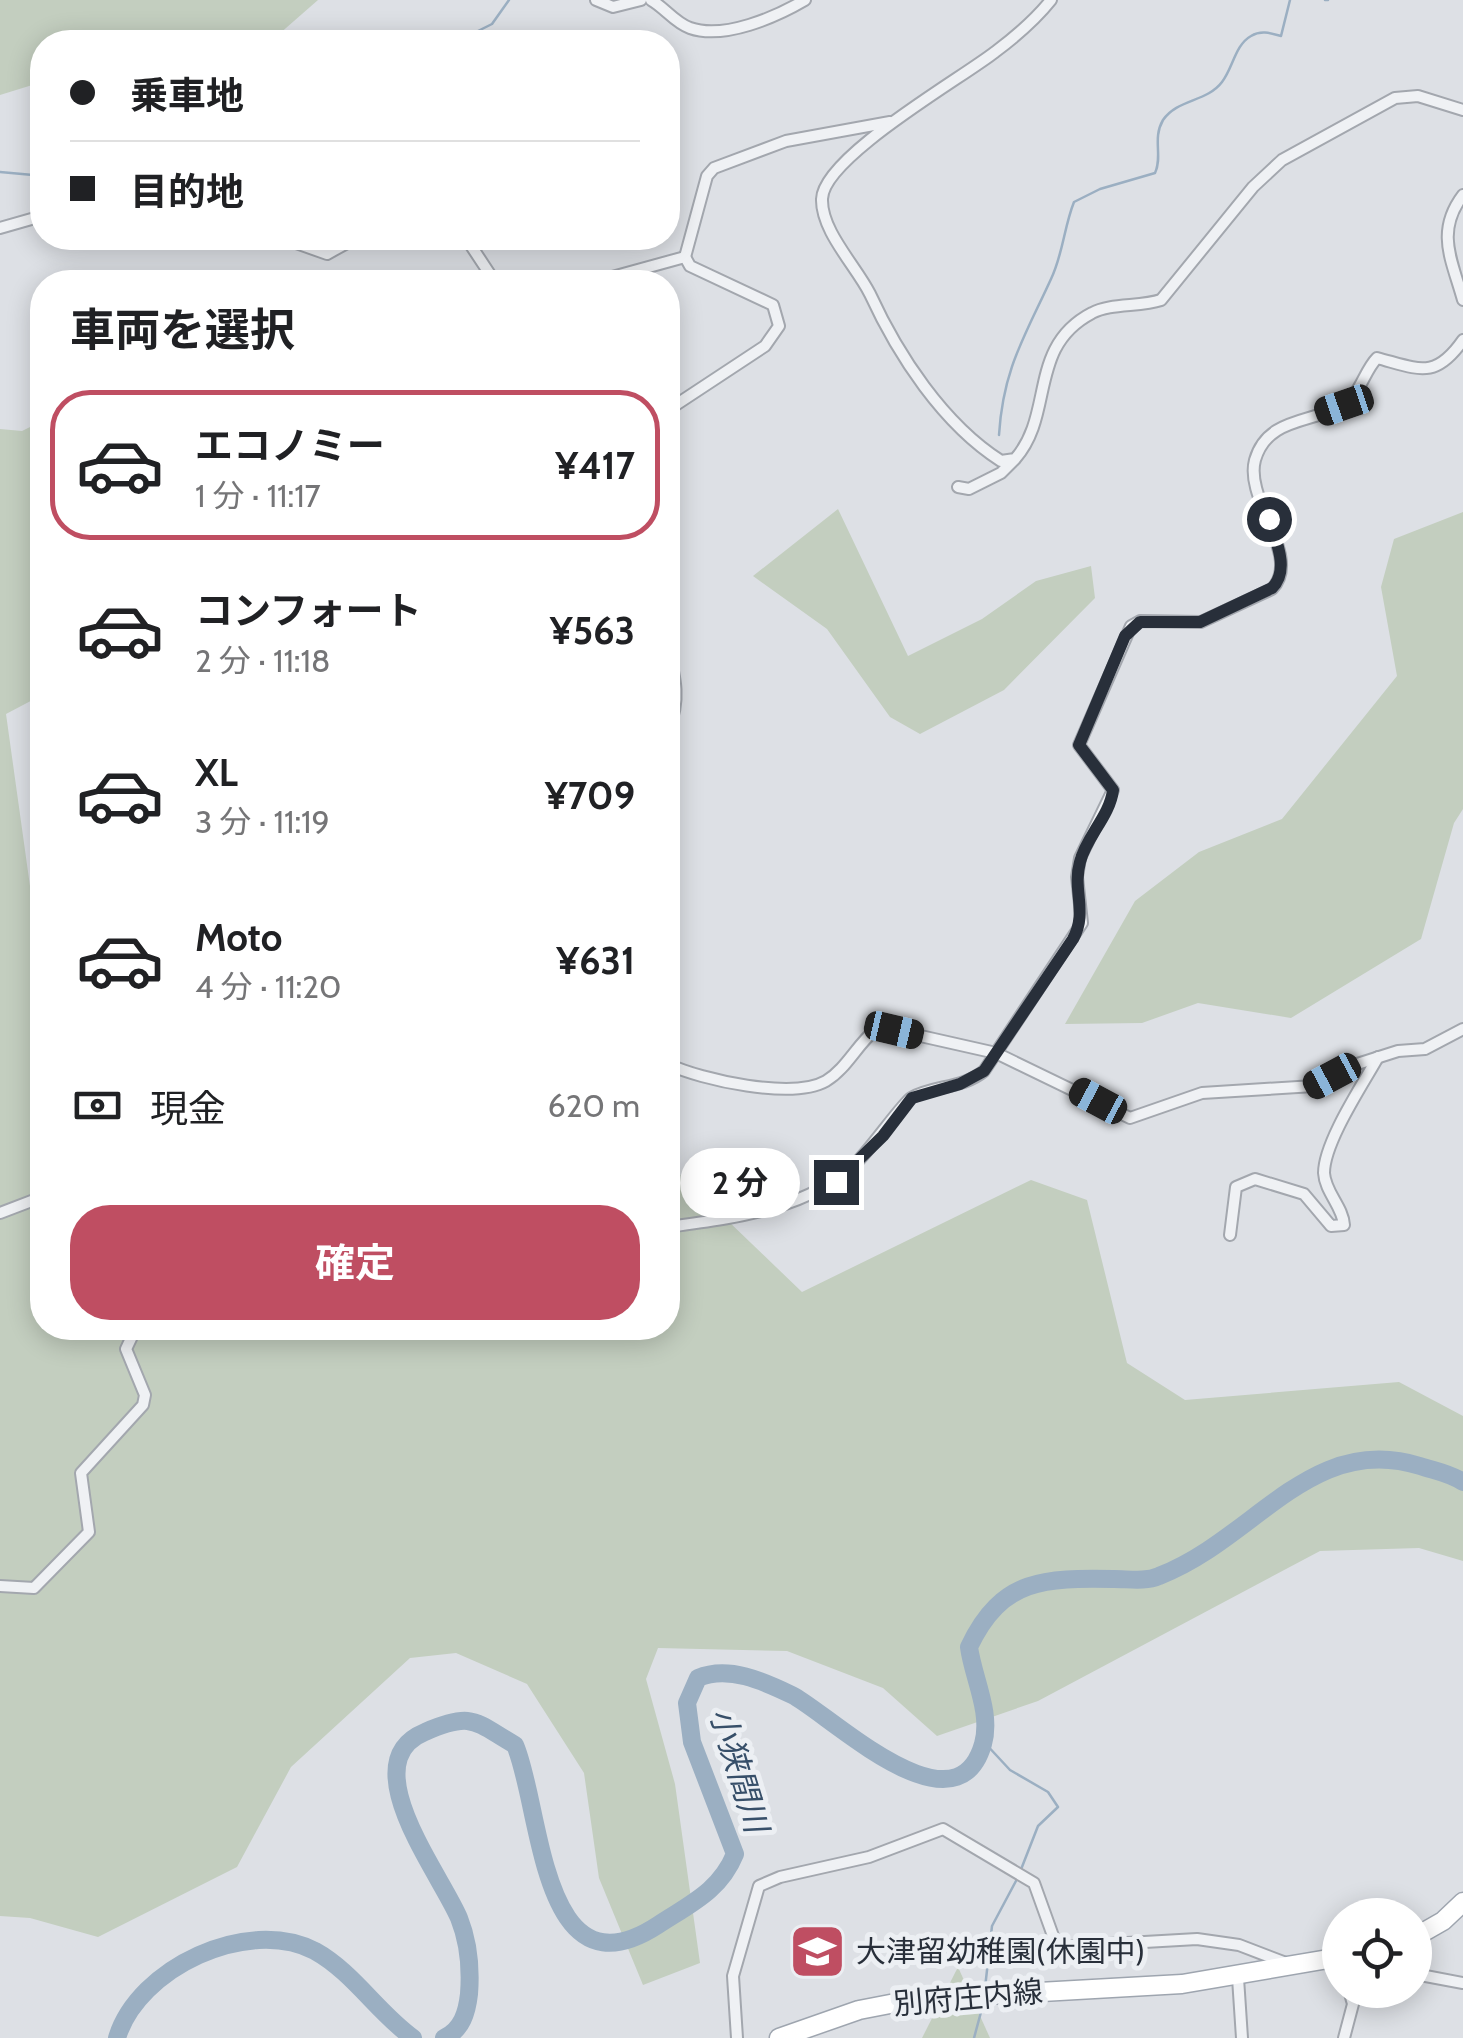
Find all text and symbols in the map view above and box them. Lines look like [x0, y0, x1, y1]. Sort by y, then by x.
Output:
text: 乗車地 [130, 72, 244, 119]
text: 目的地 [130, 168, 244, 215]
text: 車両を選択 [70, 303, 295, 357]
car [1311, 381, 1377, 429]
icon: car [75, 420, 165, 510]
text: エコノミー [195, 422, 385, 469]
text: ¥417 [555, 442, 635, 489]
text: 1 分 · 11:17 [195, 476, 321, 515]
route start [1247, 497, 1292, 542]
icon: car [75, 585, 165, 675]
text: コンフォート [195, 587, 422, 634]
text: ¥563 [550, 607, 635, 654]
text: 2 分 · 11:18 [195, 641, 330, 680]
text: XL [195, 749, 238, 796]
icon: car [75, 750, 165, 840]
text: ¥709 [545, 772, 635, 819]
text: 3 分 · 11:19 [195, 802, 330, 841]
text: Moto [195, 914, 282, 961]
icon: car [75, 915, 165, 1005]
text: ¥631 [556, 937, 635, 984]
text: 4 分 · 11:20 [195, 967, 341, 1006]
car [861, 1009, 927, 1051]
car [1298, 1049, 1366, 1103]
car [1064, 1074, 1132, 1128]
icon: cash [70, 1078, 125, 1133]
text: 現金 [150, 1085, 226, 1132]
text: 620 m [547, 1086, 640, 1125]
callout: 2 分 [681, 1147, 801, 1217]
route end [814, 1160, 859, 1205]
text: 2 分 [712, 1163, 768, 1202]
button: 確定 [70, 1205, 640, 1320]
water label: 小狭間川 [702, 1703, 778, 1840]
map controls [1322, 1898, 1432, 2008]
button: locate [1322, 1898, 1432, 2008]
school or university icon: 大津留幼稚園(休園中) [787, 1922, 847, 1982]
place label: 大津留幼稚園(休園中) [856, 1933, 1145, 1970]
street label: 別府庄内線 [892, 1973, 1044, 2022]

